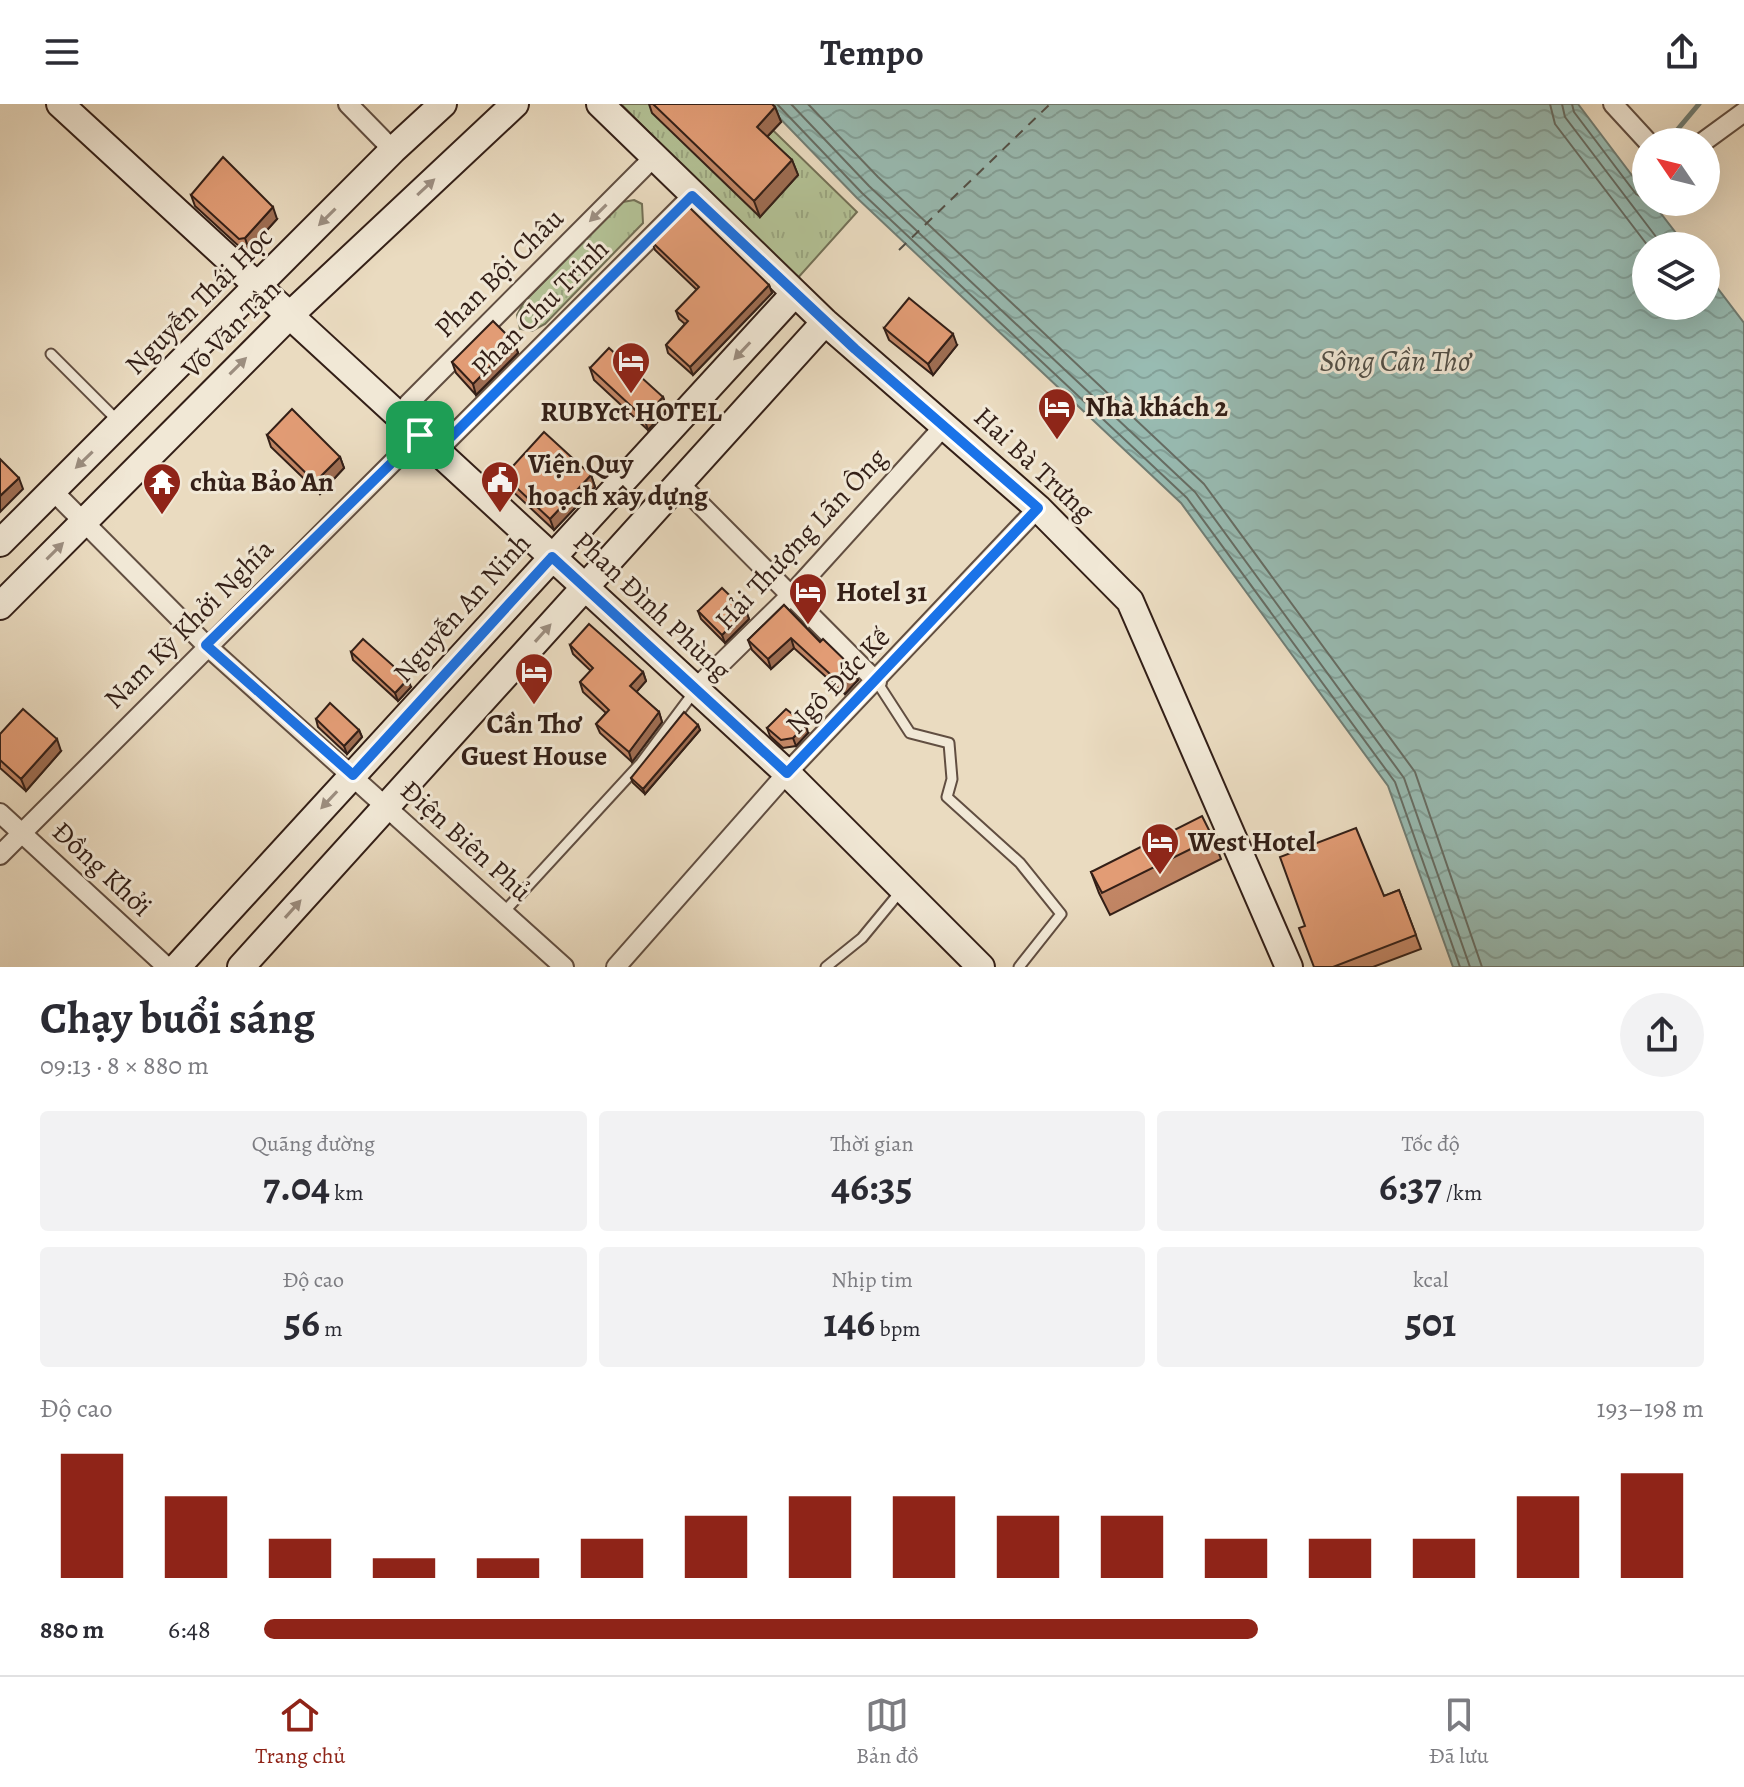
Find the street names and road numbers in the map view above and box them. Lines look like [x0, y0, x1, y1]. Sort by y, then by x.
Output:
street label: Phan Bội Châu [426, 199, 573, 346]
street label: Nguyễn Thái Học [117, 219, 281, 383]
street label: Phan Chu Trinh [463, 231, 617, 385]
street label: Võ Văn Tần [172, 271, 289, 388]
street label: Hai Bà Trưng [965, 398, 1103, 530]
street label: Hải Thượng Lãn Ông [706, 440, 896, 638]
street label: Phan Đình Phùng [565, 523, 739, 689]
street label: Nguyễn An Ninh [385, 525, 539, 691]
street label: Nam Kỳ Khởi Nghĩa [96, 531, 282, 717]
street label: Ngô Đức Kế [777, 619, 899, 743]
street label: Điện Biên Phủ [392, 772, 540, 911]
street label: Đồng Khởi [44, 813, 160, 925]

